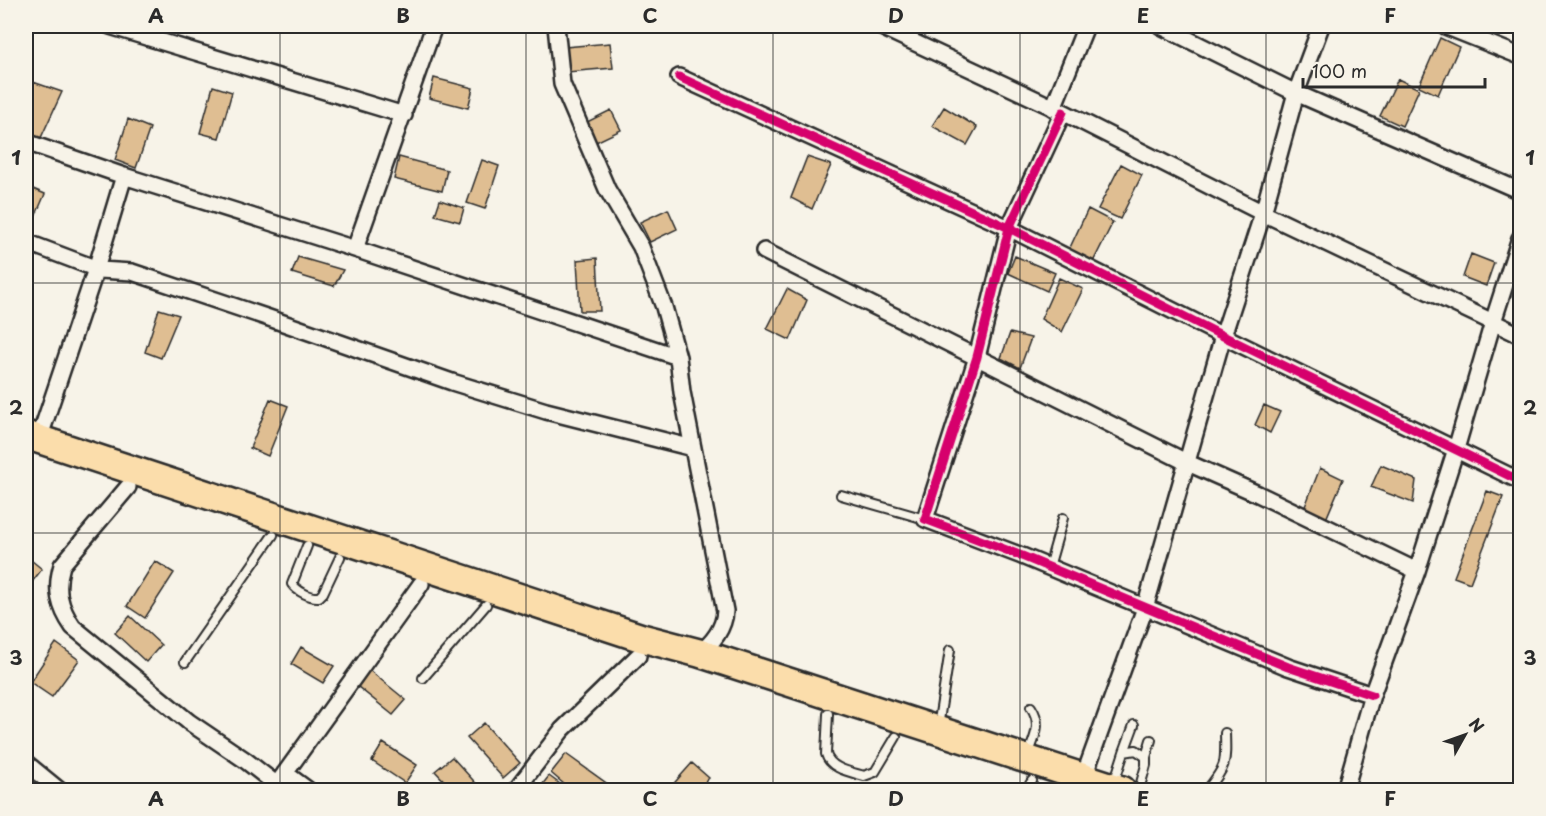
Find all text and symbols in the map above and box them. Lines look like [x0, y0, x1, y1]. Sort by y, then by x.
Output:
text: A [148, 0, 164, 30]
text: B [396, 0, 410, 30]
text: C [642, 0, 658, 30]
text: D [888, 0, 904, 30]
text: E [1137, 0, 1149, 30]
text: F [1384, 0, 1396, 30]
scale bar [1303, 51, 1484, 89]
text: 100 m [1312, 57, 1367, 84]
text: 1 [11, 142, 21, 172]
text: 1 [1525, 142, 1535, 172]
text: 2 [9, 392, 23, 422]
text: 2 [1523, 392, 1537, 422]
text: 3 [9, 642, 23, 672]
text: 3 [1523, 642, 1537, 672]
north arrow [1435, 705, 1495, 765]
text: N [1464, 712, 1491, 737]
text: A [148, 783, 164, 813]
text: B [396, 783, 410, 813]
text: C [642, 783, 658, 813]
text: D [888, 783, 904, 813]
text: E [1137, 783, 1149, 813]
text: F [1384, 783, 1396, 813]

